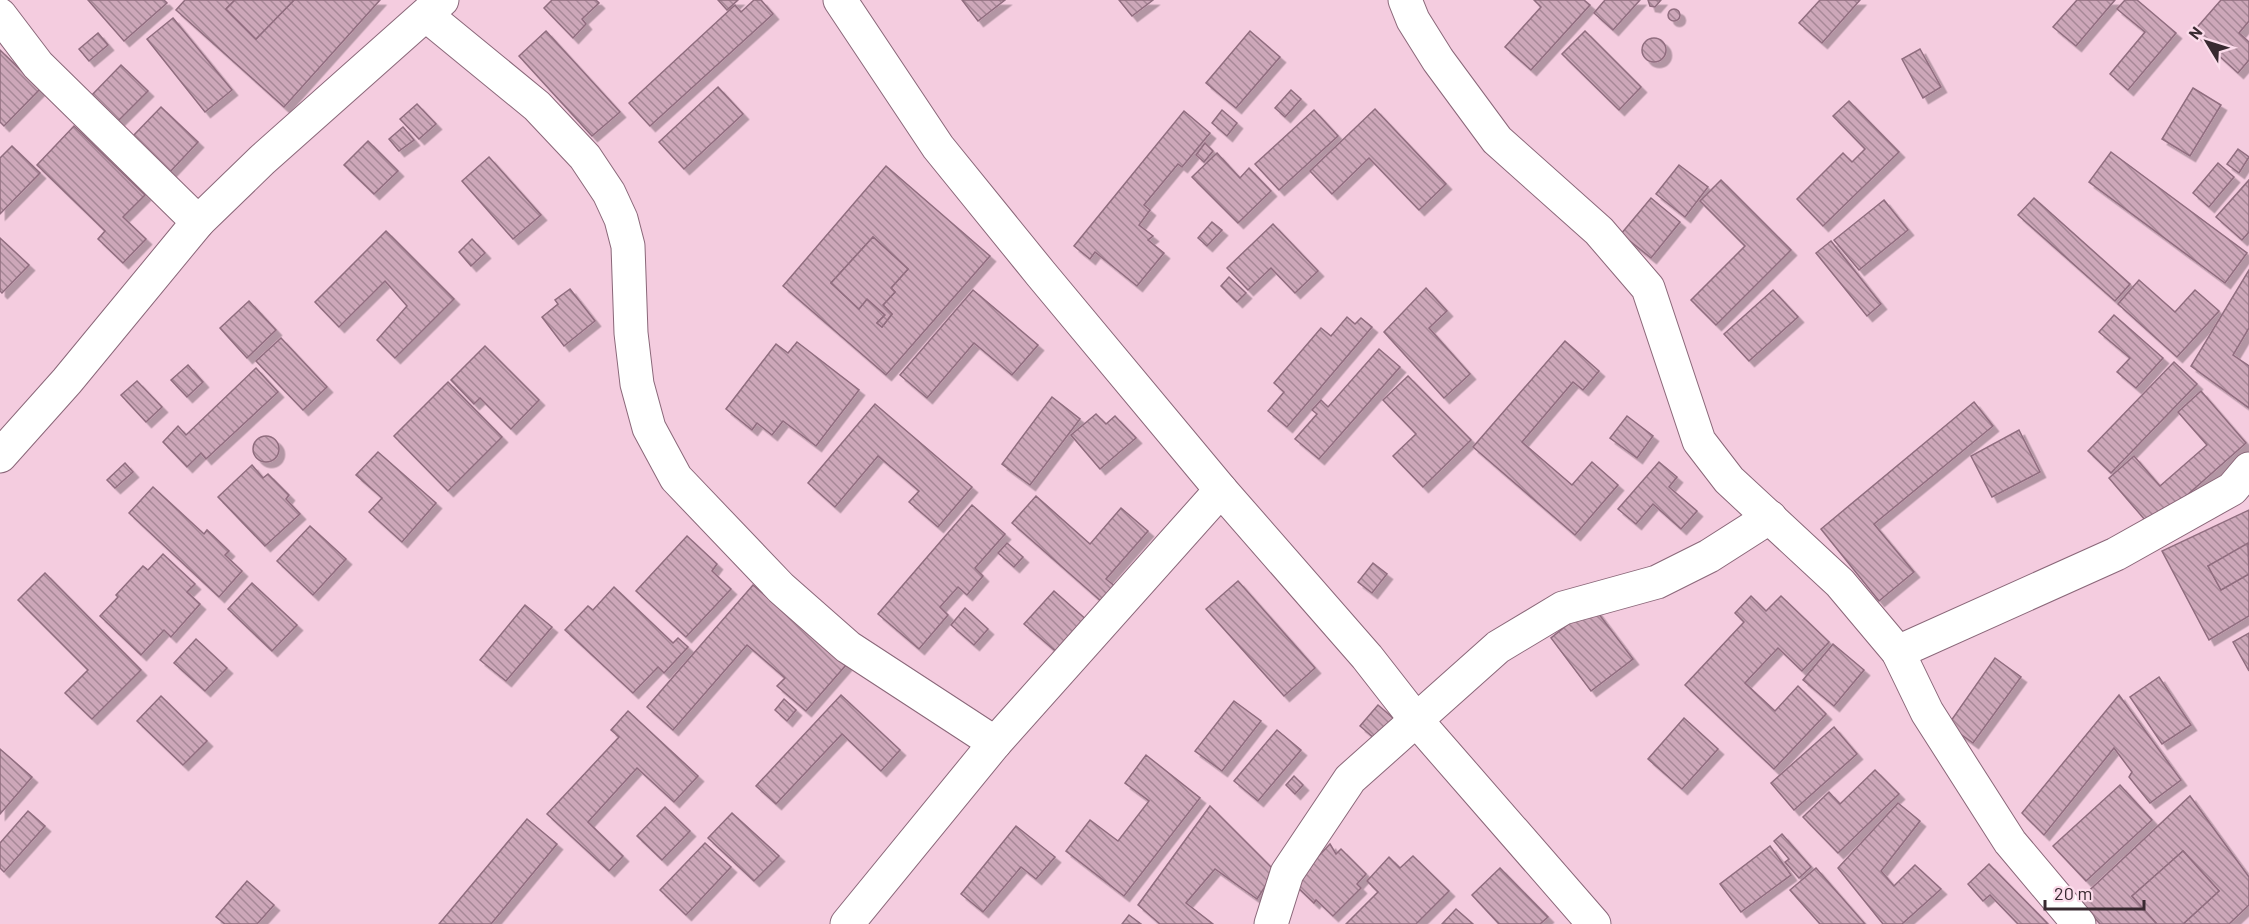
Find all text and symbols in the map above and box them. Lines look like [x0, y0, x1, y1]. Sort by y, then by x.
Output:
north arrow [2177, 12, 2237, 72]
text: N [2184, 22, 2206, 42]
scale bar [2045, 873, 2144, 911]
text: 20 m [2054, 882, 2092, 904]

